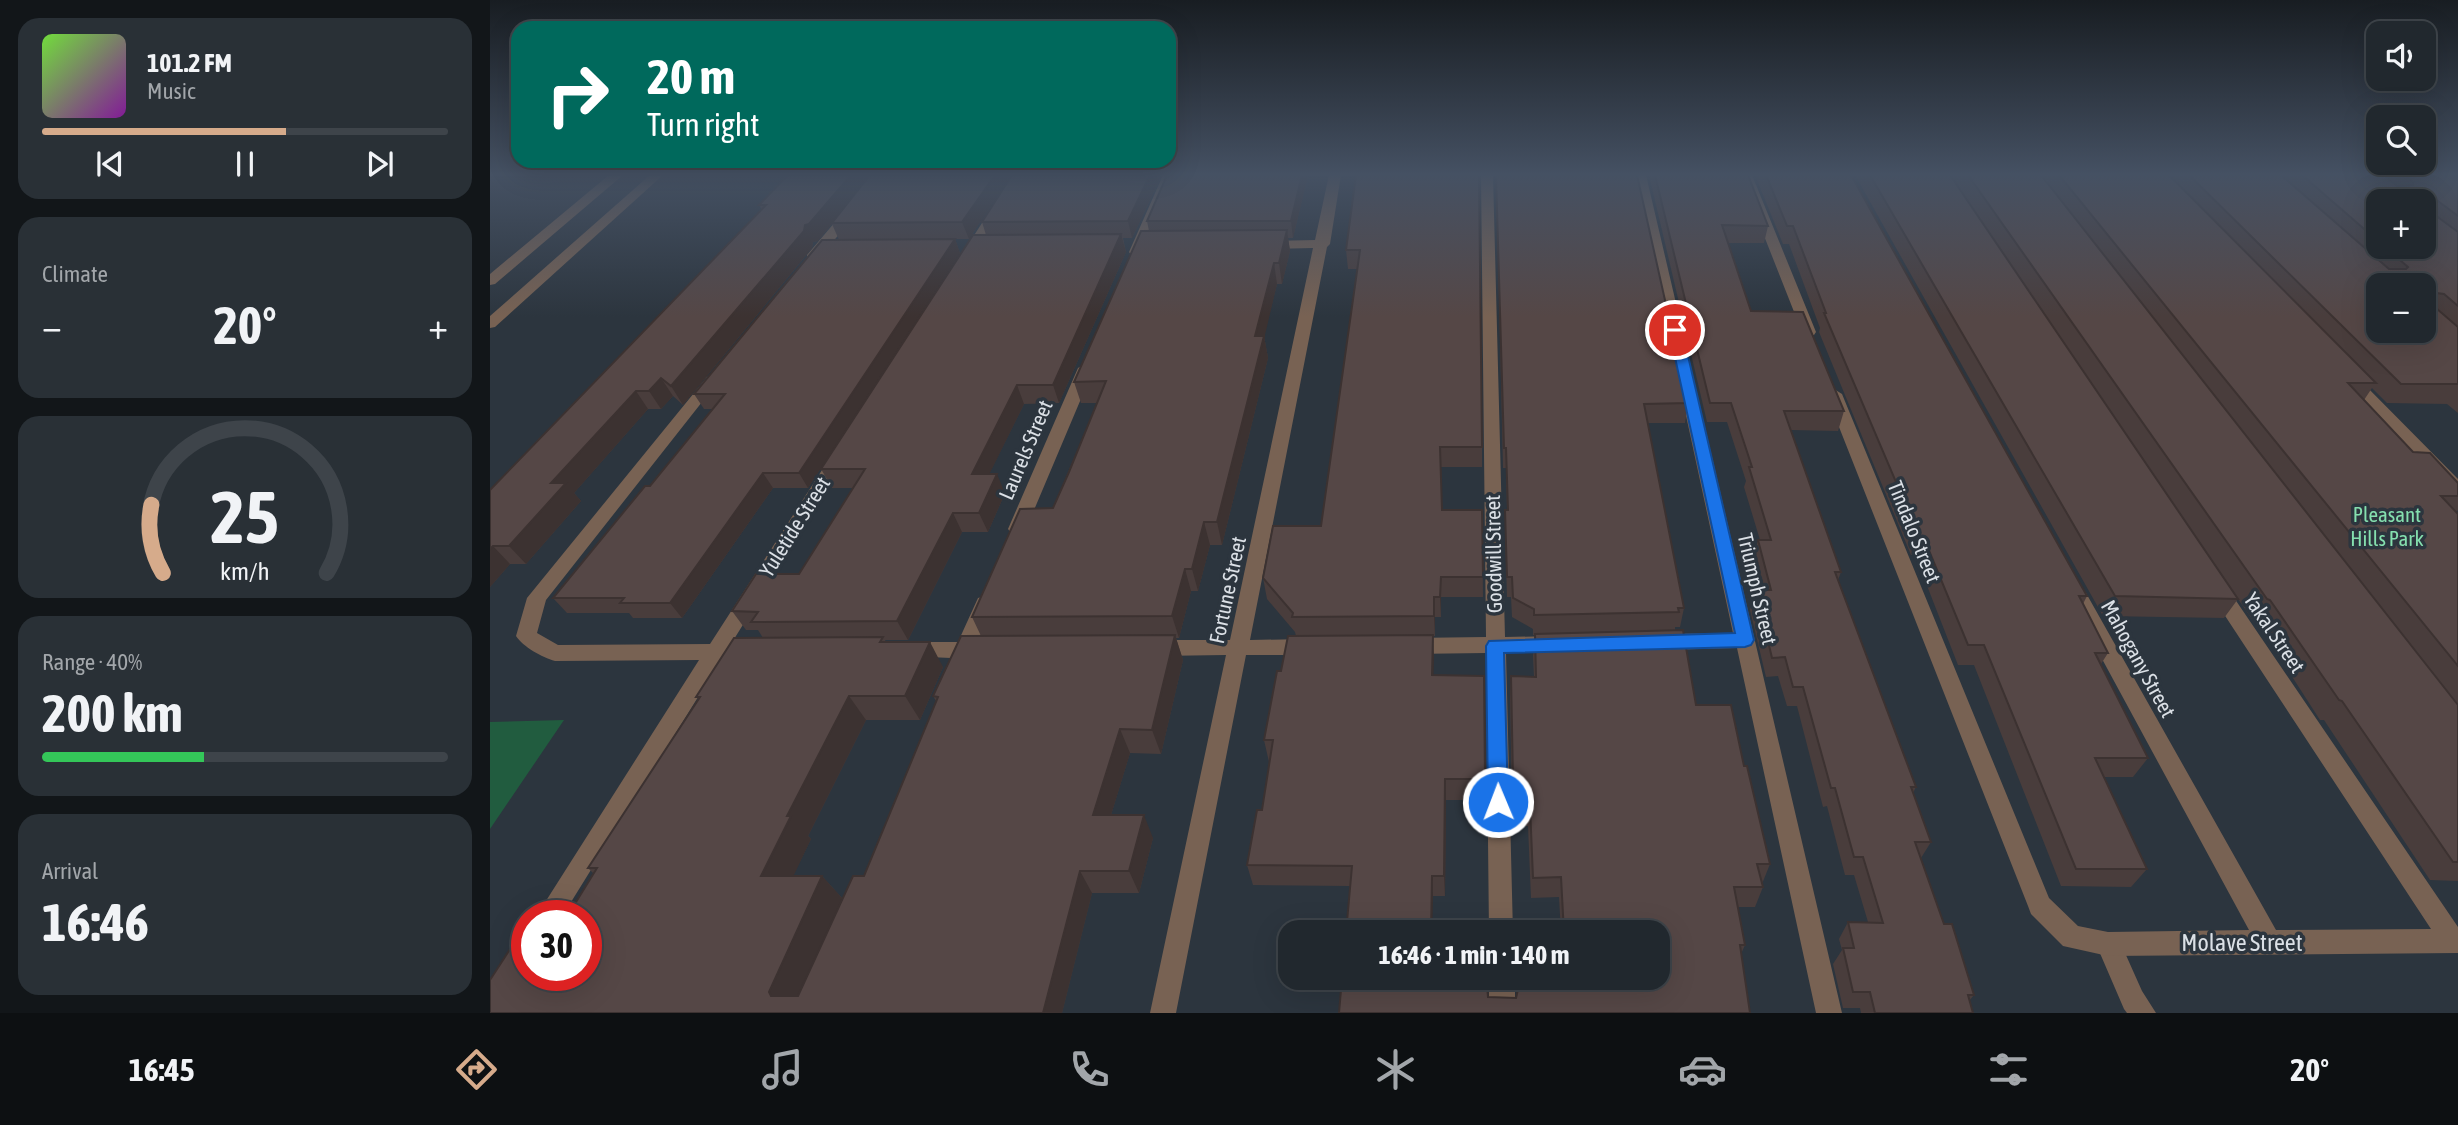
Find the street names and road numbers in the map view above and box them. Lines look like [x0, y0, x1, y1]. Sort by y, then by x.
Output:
street label: Laurels Street [993, 396, 1057, 503]
street label: Yuletide Street [754, 472, 834, 581]
street label: Tindalo Street [1884, 477, 1946, 586]
street label: Goodwill Street [1480, 495, 1506, 613]
street label: Triumph Street [1734, 531, 1782, 647]
street label: Fortune Street [1204, 534, 1250, 645]
street label: Yakal Street [2239, 588, 2310, 677]
street label: Mahogany Street [2097, 596, 2181, 721]
street label: Molave Street [2181, 929, 2303, 956]

